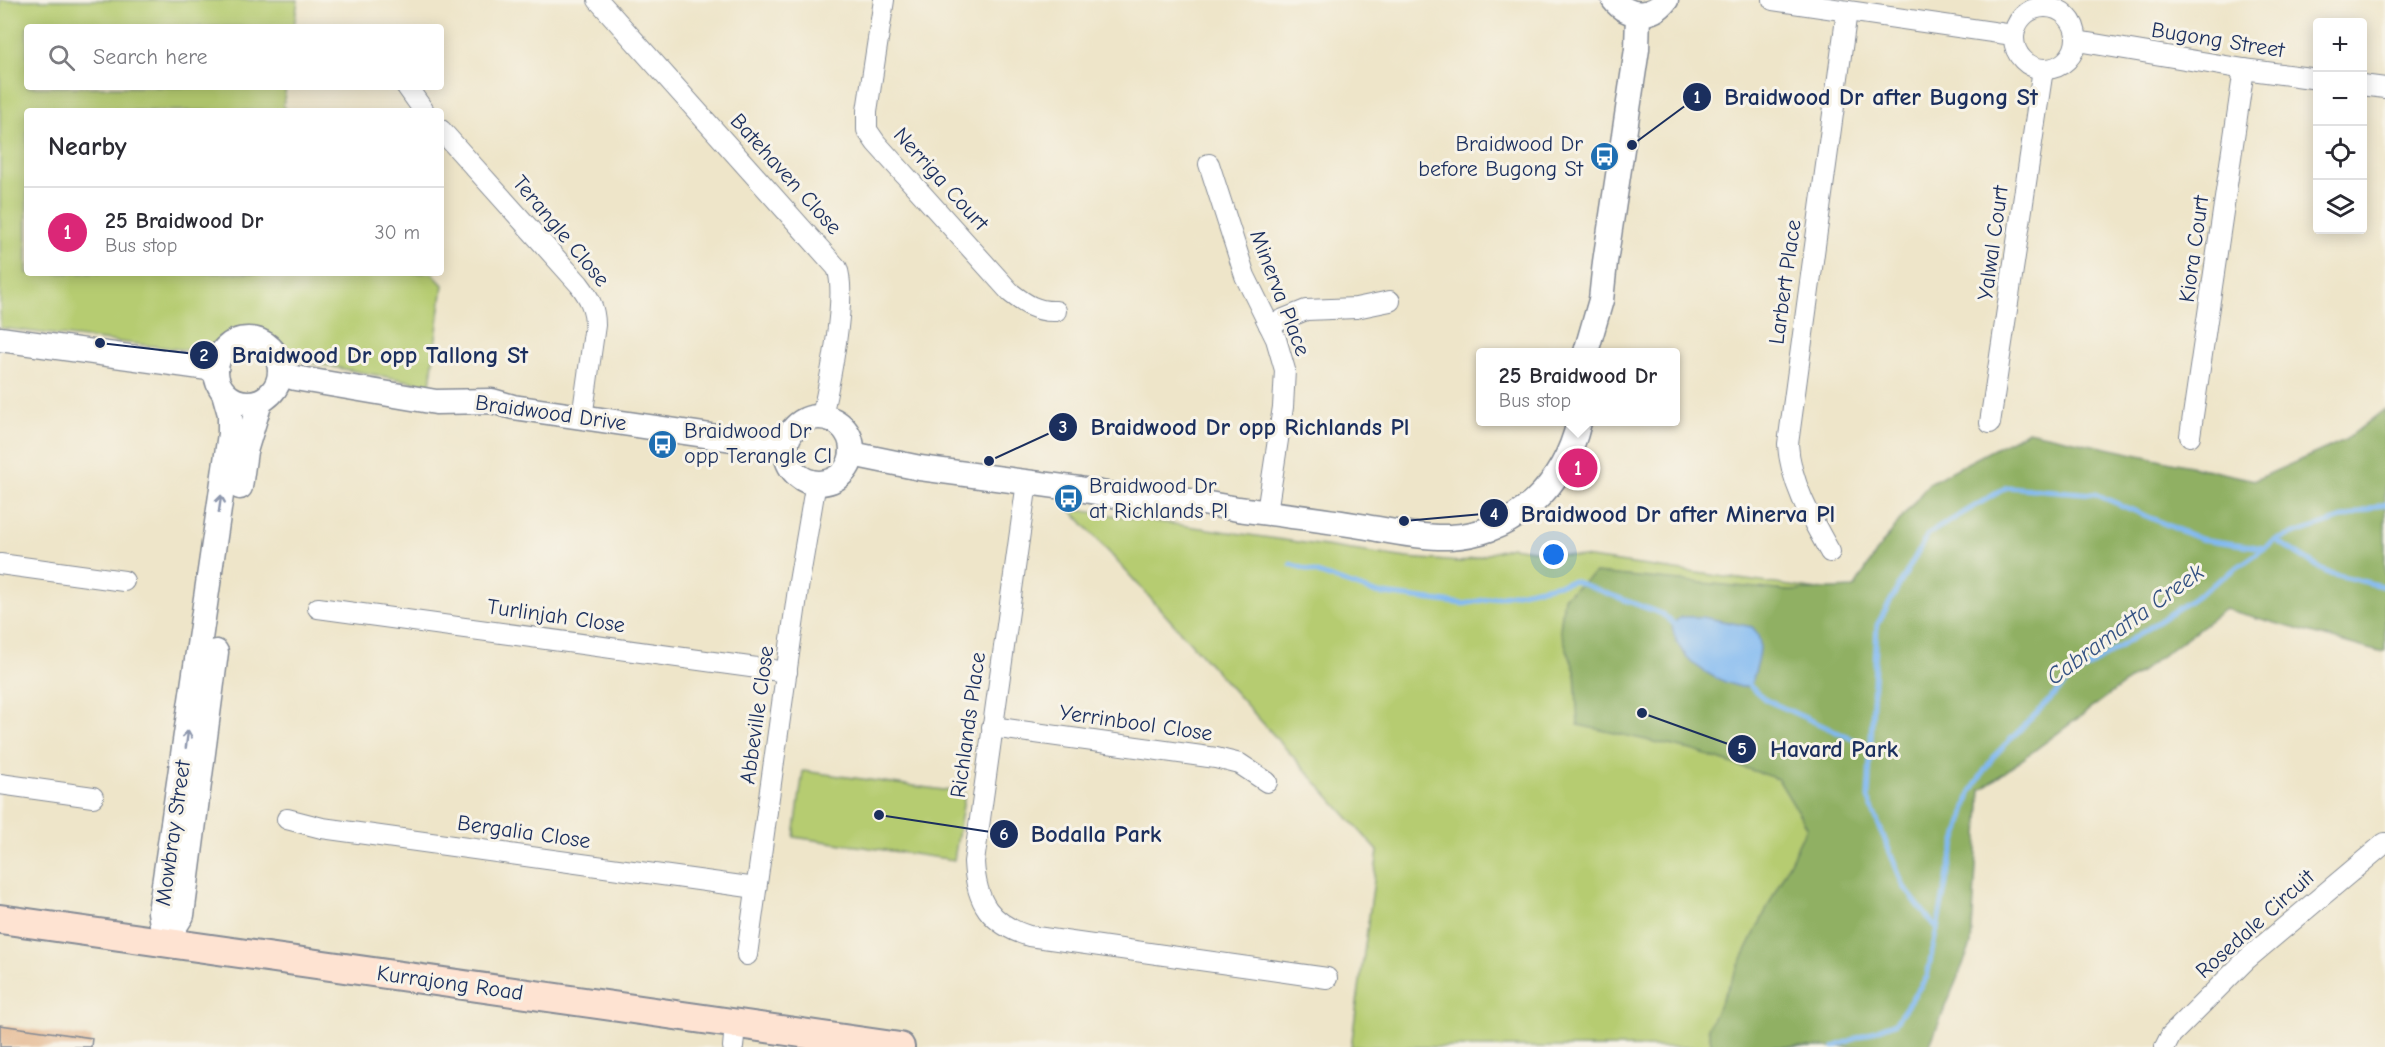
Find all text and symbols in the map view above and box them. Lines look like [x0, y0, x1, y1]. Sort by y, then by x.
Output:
street label: Bugong Street [2150, 17, 2287, 63]
map controls [2313, 18, 2367, 234]
button: + [2313, 18, 2367, 72]
search box [24, 24, 444, 90]
icon: search [45, 41, 78, 74]
text: Search here [93, 44, 208, 70]
button: − [2313, 72, 2367, 126]
callout: Braidwood Dr after Bugong St [1682, 76, 2050, 118]
text: Braidwood Dr after Bugong St [1724, 83, 2039, 111]
text: 1 [1693, 87, 1701, 108]
street label: Batehaven Close [725, 108, 847, 240]
street label: Nerriga Court [888, 122, 995, 236]
button: locate [2313, 126, 2367, 180]
place label: Braidwood Dr before Bugong St [1418, 131, 1584, 182]
text: Nearby [48, 132, 127, 162]
bus stop icon: Braidwood Dr before Bugong St [1588, 141, 1620, 173]
street label: Terangle Close [507, 170, 615, 292]
button: layers [2313, 180, 2367, 234]
street label: Yalwal Court [1972, 183, 2014, 302]
street label: Kiora Court [2174, 193, 2214, 304]
text: 25 Braidwood Dr [105, 208, 263, 234]
street label: Larbert Place [1763, 218, 1807, 346]
text: 1 [64, 221, 71, 244]
text: 30 m [374, 221, 420, 244]
street label: Minerva Place [1244, 226, 1316, 360]
text: Bus stop [105, 234, 177, 257]
callout: Braidwood Dr opp Tallong St [189, 334, 540, 376]
text: Braidwood Dr opp Tallong St [232, 341, 529, 369]
text: 2 [200, 345, 209, 366]
popup [1476, 348, 1680, 426]
text: 25 Braidwood Dr [1499, 363, 1657, 389]
text: Bus stop [1499, 389, 1571, 412]
street label: Braidwood Drive [474, 390, 628, 436]
callout: Braidwood Dr opp Richlands Pl [1048, 406, 1421, 448]
text: Braidwood Dr opp Richlands Pl [1091, 413, 1409, 441]
text: 3 [1059, 417, 1067, 438]
place label: Braidwood Dr opp Terangle Cl [684, 418, 832, 469]
bus stop icon: Braidwood Dr opp Terangle Cl [647, 428, 679, 460]
pin: 1 [1558, 446, 1598, 490]
place label: Braidwood Dr at Richlands Pl [1089, 473, 1228, 524]
bus stop icon: Braidwood Dr at Richlands Pl [1052, 483, 1084, 515]
callout: Braidwood Dr after Minerva Pl [1479, 492, 1847, 534]
one-way arrow [215, 495, 226, 514]
text: Braidwood Dr after Minerva Pl [1521, 500, 1835, 528]
text: 4 [1490, 504, 1498, 525]
your location [1539, 540, 1568, 569]
water label: Cabramatta Creek [2041, 557, 2209, 690]
street label: Turlinjah Close [485, 593, 627, 639]
street label: Abbeville Close [734, 644, 780, 786]
street label: Richlands Place [945, 650, 991, 800]
street label: Yerrinbool Close [1058, 699, 1214, 747]
callout: Havard Park [1727, 728, 1910, 770]
one-way arrow [181, 729, 192, 749]
text: Havard Park [1770, 735, 1898, 763]
text: 5 [1737, 739, 1747, 760]
street label: Mowbray Street [150, 758, 196, 907]
street label: Bergalia Close [456, 810, 592, 854]
callout: Bodalla Park [989, 813, 1173, 855]
text: Bodalla Park [1031, 820, 1162, 848]
text: 6 [999, 824, 1009, 845]
street label: Rosedale Circuit [2190, 864, 2320, 984]
street label: Kurrajong Road [375, 960, 525, 1006]

